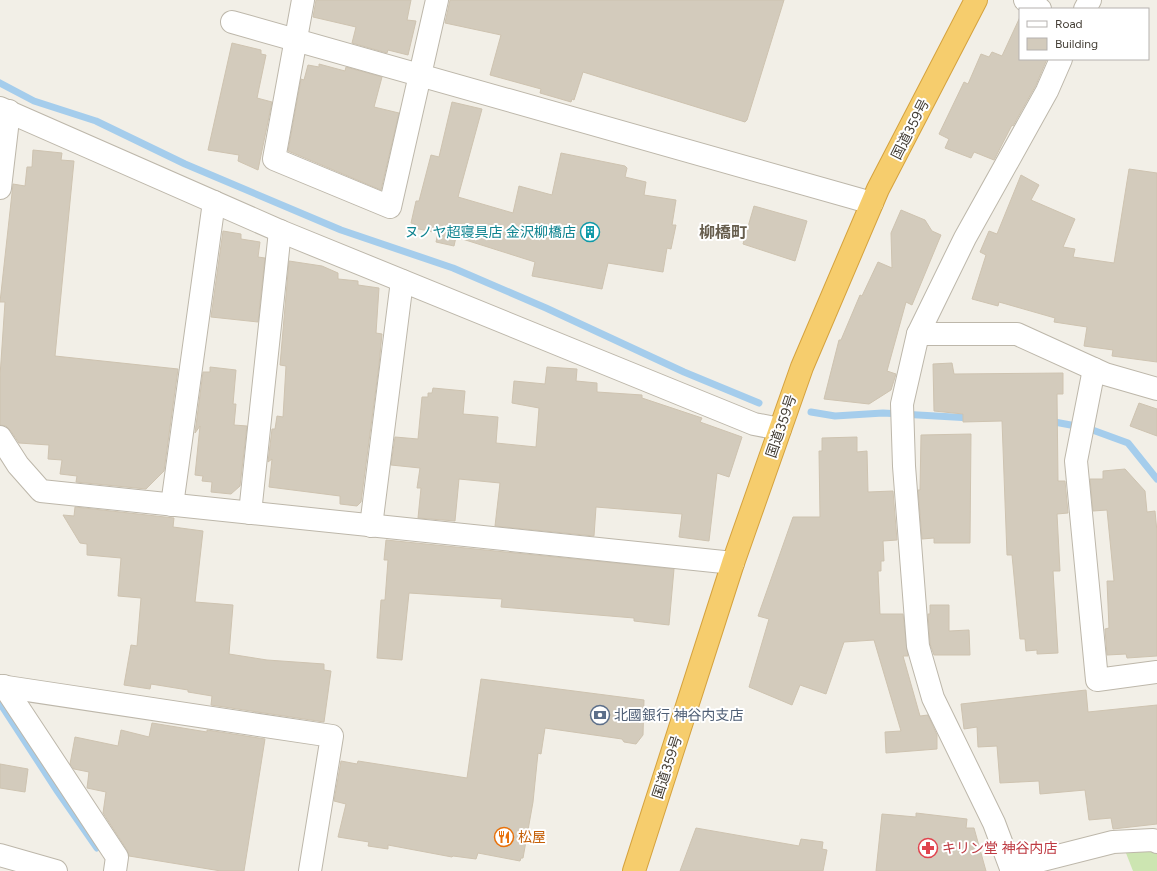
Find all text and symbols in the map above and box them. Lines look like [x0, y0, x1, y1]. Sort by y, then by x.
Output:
legend [1019, 8, 1149, 60]
text: Road [1055, 17, 1083, 31]
text: Building [1055, 37, 1098, 51]
street label: 国道359号 [888, 96, 933, 162]
building icon: ヌノヤ超寝具店 金沢柳橋店 [579, 221, 601, 243]
district label: 柳橋町 [699, 223, 747, 242]
place label: ヌノヤ超寝具店 金沢柳橋店 [405, 224, 576, 241]
street label: 国道359号 [763, 392, 800, 460]
bank icon: 北國銀行 神谷内支店 [589, 704, 611, 726]
place label: 北國銀行 神谷内支店 [614, 707, 743, 724]
street label: 国道359号 [649, 733, 686, 801]
restaurant icon: 松屋 [493, 826, 515, 848]
place label: 松屋 [518, 829, 546, 846]
pharmacy icon: キリン堂 神谷内店 [917, 837, 939, 859]
place label: キリン堂 神谷内店 [942, 840, 1057, 857]

